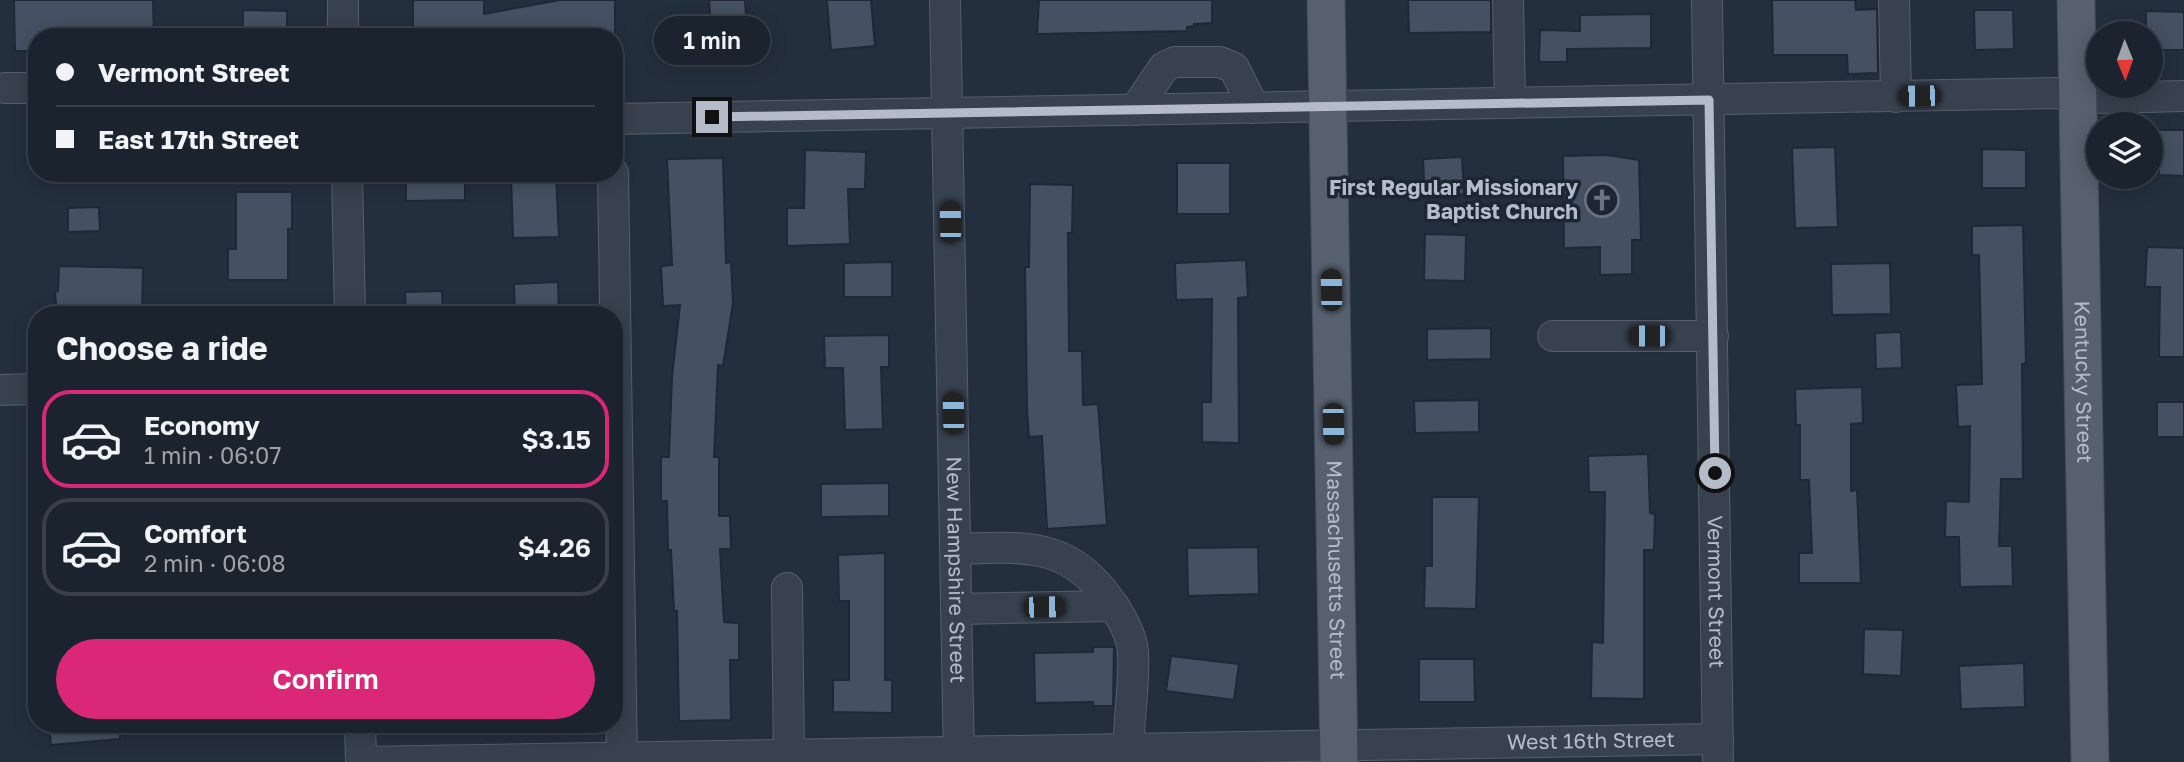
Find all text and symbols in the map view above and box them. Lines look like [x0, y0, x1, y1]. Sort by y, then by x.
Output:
callout: 1 min [654, 16, 770, 64]
north arrow [2086, 21, 2163, 98]
map controls [2086, 21, 2163, 189]
text: 1 min [683, 26, 741, 54]
text: Vermont Street [98, 57, 290, 88]
car [1898, 85, 1941, 107]
route end [696, 101, 728, 133]
button: layers [2086, 112, 2163, 189]
text: East 17th Street [98, 124, 299, 155]
place label: First Regular Missionary Baptist Church [1329, 174, 1578, 224]
church icon: First Regular Missionary Baptist Church [1583, 181, 1621, 219]
car [940, 201, 961, 243]
car [1321, 269, 1342, 311]
street label: Kentucky Street [2070, 300, 2099, 464]
car [1629, 326, 1671, 347]
text: Choose a ride [56, 329, 268, 367]
car [943, 392, 964, 434]
car [1323, 403, 1344, 445]
icon: car [60, 408, 123, 471]
text: Economy [144, 410, 260, 441]
text: $3.15 [521, 424, 591, 455]
text: 1 min · 06:07 [144, 441, 282, 469]
street label: New Hampshire Street [941, 456, 972, 684]
route start [1699, 457, 1731, 489]
street label: Massachusetts Street [1322, 460, 1352, 680]
street label: Vermont Street [1702, 515, 1731, 669]
icon: car [60, 516, 123, 579]
text: Comfort [144, 518, 247, 549]
text: $4.26 [518, 532, 591, 563]
text: 2 min · 06:08 [144, 549, 286, 577]
car [1023, 596, 1066, 618]
button: Confirm [56, 639, 595, 719]
street label: West 16th Street [1507, 726, 1675, 755]

